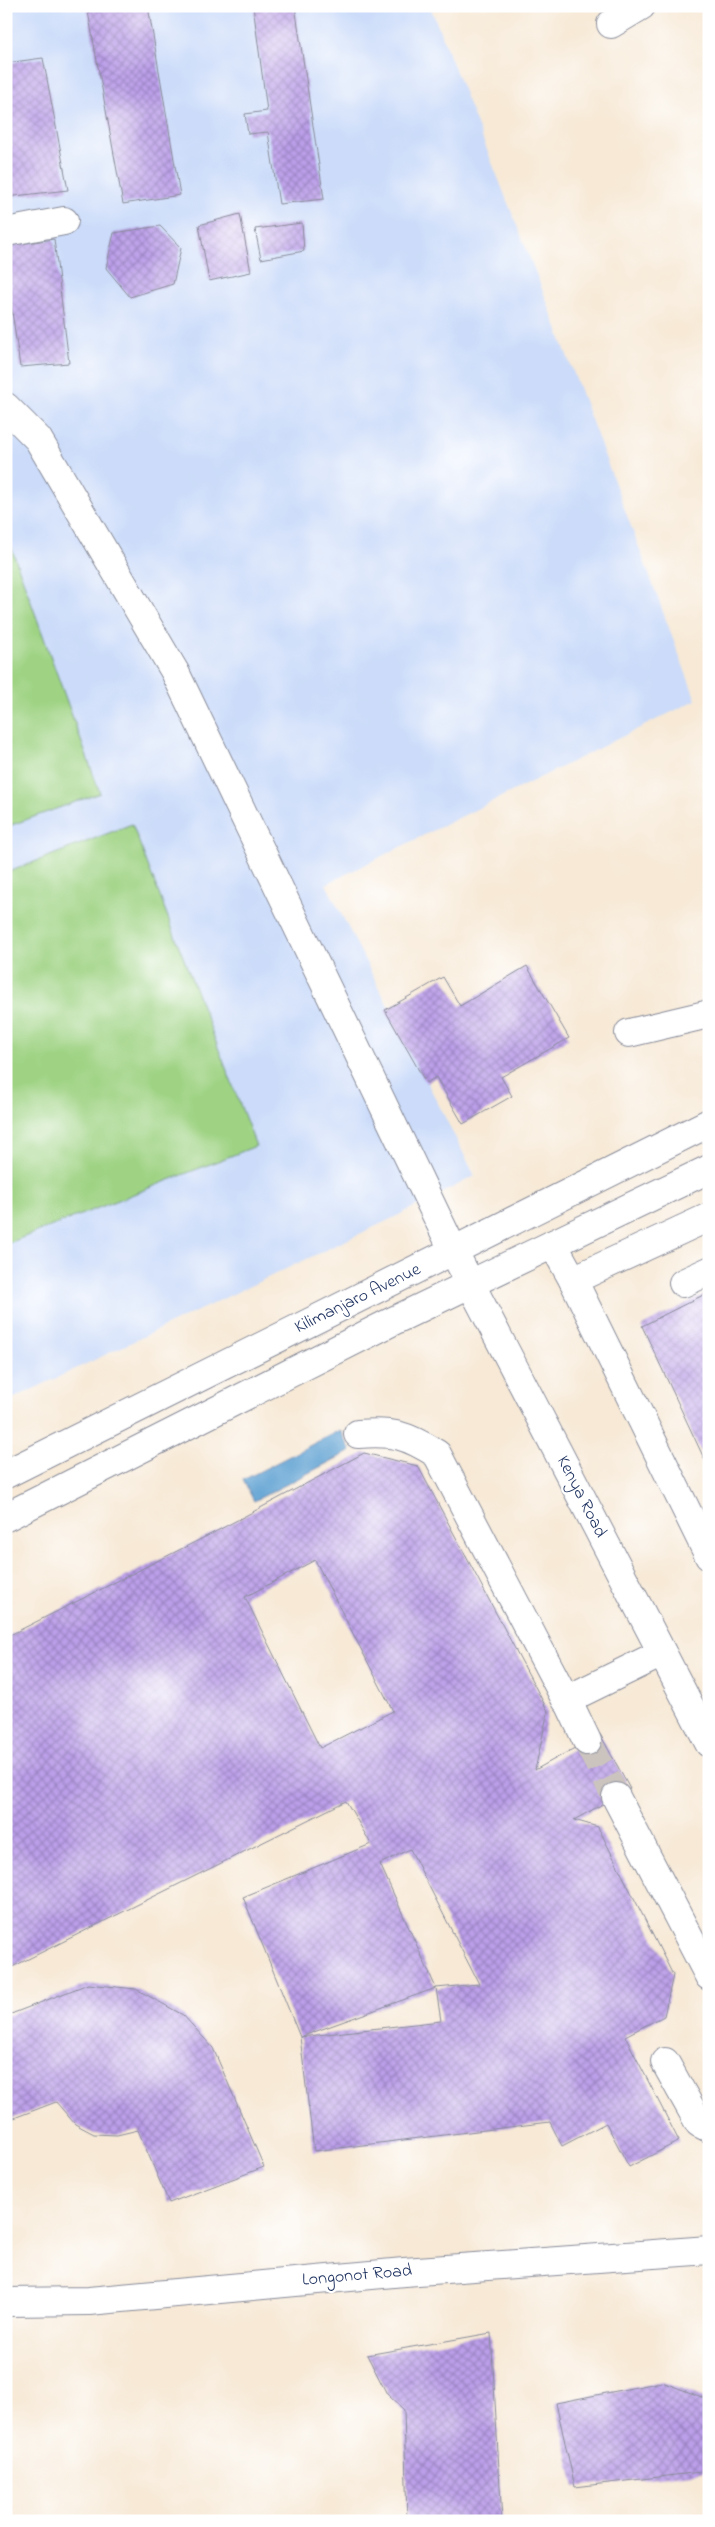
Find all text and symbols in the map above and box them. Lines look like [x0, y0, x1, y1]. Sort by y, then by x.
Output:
street label: Kilimanjaro Avenue [291, 1257, 426, 1341]
street label: Kenya Road [549, 1451, 613, 1543]
street label: Longonot Road [301, 2258, 413, 2295]

